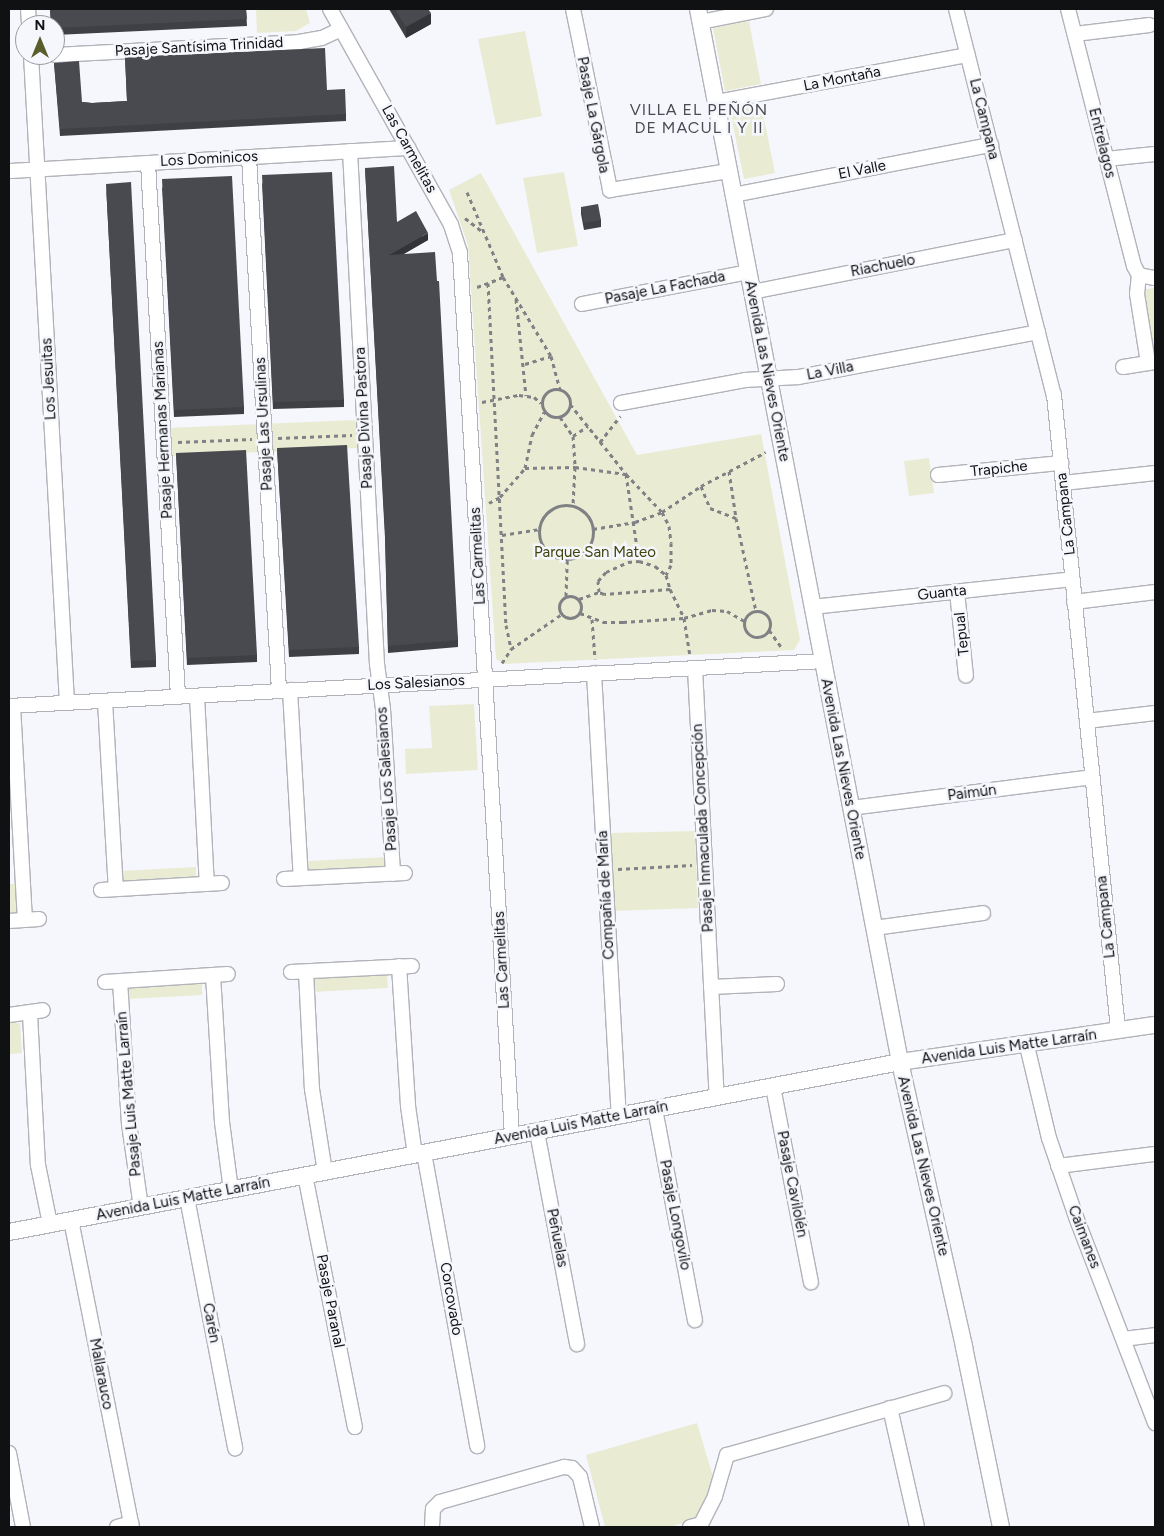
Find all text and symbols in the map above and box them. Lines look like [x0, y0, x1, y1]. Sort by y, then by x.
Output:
north arrow [15, 15, 65, 65]
text: N [35, 17, 45, 34]
street label: Pasaje Santísima Trinidad [114, 34, 284, 60]
street label: Pasaje La Gárgola [573, 55, 613, 175]
street label: La Montaña [802, 63, 882, 95]
street label: La Campana [965, 77, 1003, 161]
district label: VILLA EL PEÑÓN DE MACUL I Y II [628, 100, 770, 138]
street label: Las Carmelitas [377, 102, 441, 196]
street label: Entrelagos [1085, 106, 1119, 180]
street label: Los Dominicos [160, 147, 258, 171]
street label: El Valle [837, 157, 887, 183]
street label: Riachuelo [849, 251, 917, 281]
street label: Pasaje La Fachada [603, 268, 727, 308]
street label: Avenida Las Nieves Oriente [741, 279, 793, 463]
street label: Los Jesuitas [38, 337, 60, 421]
street label: Pasaje Hermanas Marianas [149, 341, 177, 519]
street label: Pasaje Divina Pastora [351, 347, 377, 489]
street label: Pasaje Las Ursulinas [252, 357, 276, 491]
street label: La Villa [805, 358, 855, 384]
street label: Trapiche [970, 457, 1028, 481]
street label: La Campana [1053, 472, 1079, 556]
street label: Las Carmelitas [466, 507, 490, 605]
park label: Parque San Mateo [534, 544, 656, 562]
street label: Guanta [917, 581, 967, 605]
street label: Tepual [951, 611, 973, 657]
street label: Los Salesianos [367, 671, 465, 695]
street label: Avenida Las Nieves Oriente [817, 677, 869, 861]
street label: Pasaje Los Salesianos [373, 706, 401, 852]
street label: Pasaje Inmaculada Concepción [689, 723, 717, 933]
street label: Paimún [947, 781, 997, 805]
street label: Compañía de María [594, 830, 618, 960]
street label: La Campana [1093, 875, 1119, 959]
street label: Las Carmelitas [490, 911, 514, 1009]
street label: Pasaje Luis Matte Larraín [113, 1011, 145, 1177]
street label: Avenida Luis Matte Larraín [920, 1026, 1098, 1068]
street label: Avenida Las Nieves Oriente [894, 1074, 952, 1258]
street label: Avenida Luis Matte Larraín [493, 1097, 669, 1149]
street label: Pasaje Cavilolén [773, 1129, 811, 1239]
street label: Pasaje Longovilo [655, 1158, 695, 1272]
street label: Avenida Luis Matte Larraín [95, 1173, 271, 1225]
street label: Caimanes [1064, 1203, 1104, 1271]
street label: Peñuelas [542, 1207, 572, 1269]
street label: Pasaje Paranal [312, 1253, 348, 1349]
street label: Corcovado [436, 1261, 466, 1337]
street label: Carén [198, 1302, 224, 1344]
street label: Mallarauco [85, 1337, 117, 1411]

